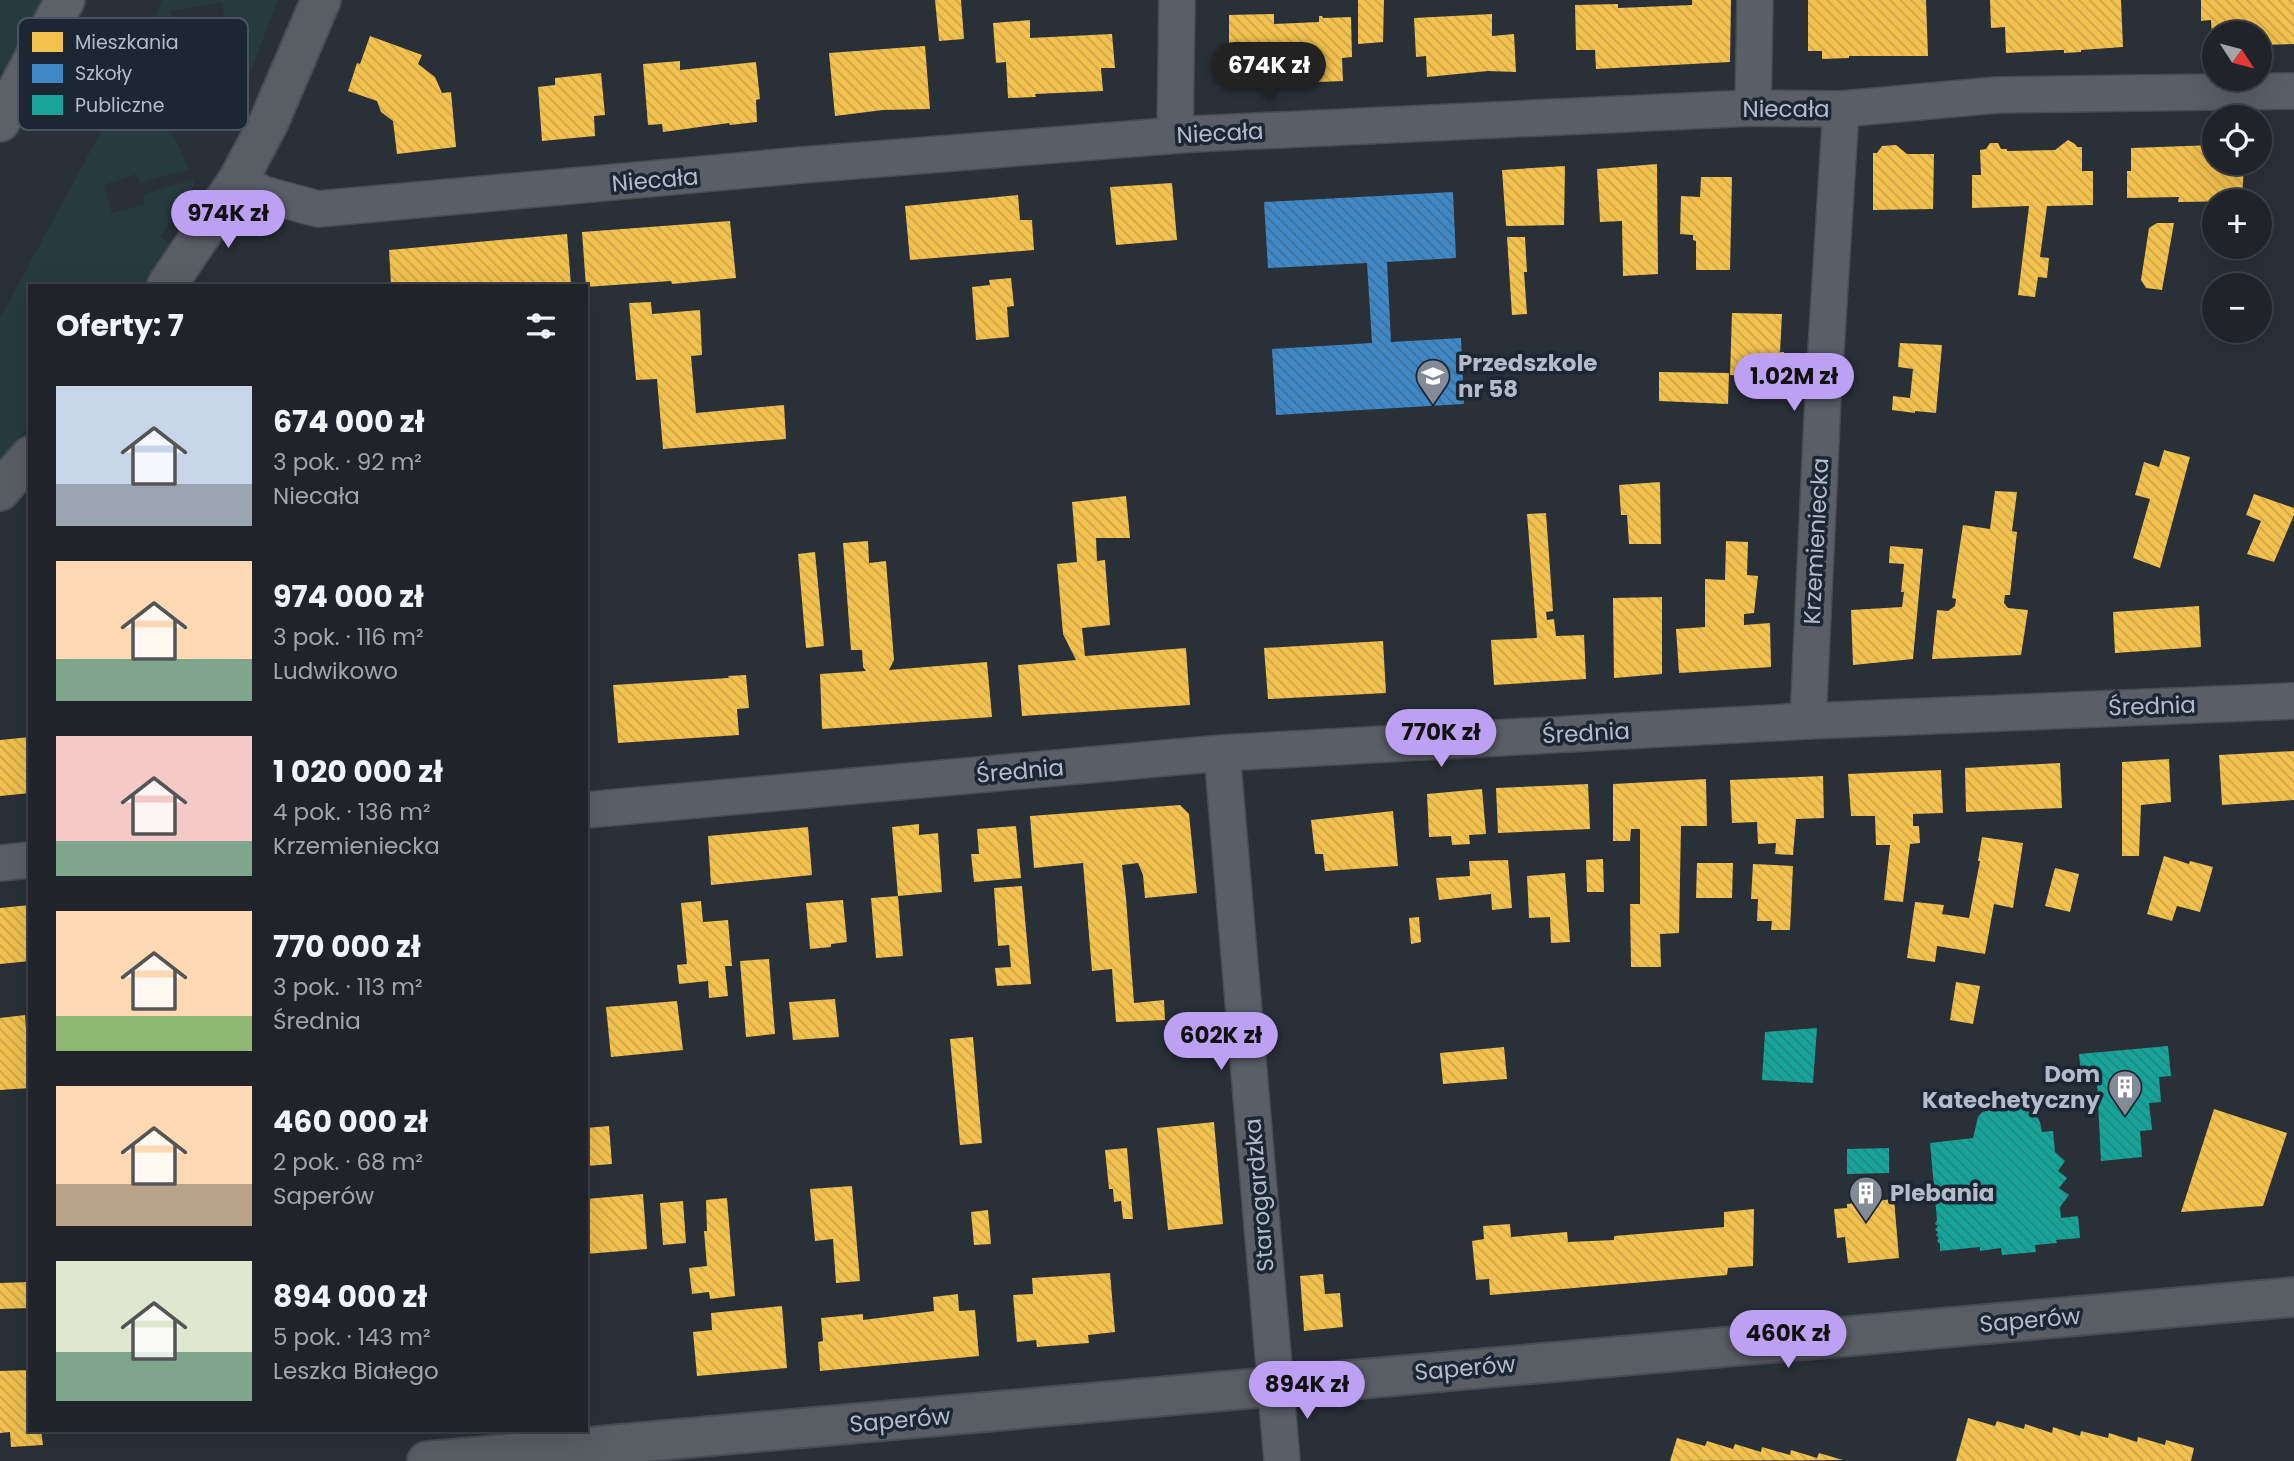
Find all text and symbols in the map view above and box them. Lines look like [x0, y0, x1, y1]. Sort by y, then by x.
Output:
legend [18, 18, 248, 130]
north arrow [2202, 21, 2272, 91]
map controls [2202, 21, 2272, 343]
text: Mieszkania [75, 29, 179, 56]
pin: 674K zł [1204, 42, 1334, 102]
text: 674K zł [1228, 49, 1310, 81]
text: Szkoły [75, 60, 133, 87]
text: Publiczne [75, 92, 164, 119]
street label: Niecała [1743, 93, 1829, 125]
button: locate [2202, 105, 2272, 175]
street label: Niecała [1176, 115, 1264, 151]
street label: Niecała [610, 160, 700, 200]
button: + [2202, 189, 2272, 259]
pin: 974K zł [163, 190, 293, 250]
text: 974K zł [187, 197, 269, 229]
button: − [2202, 273, 2272, 343]
text: Oferty: 7 [56, 304, 184, 347]
icon: filters [522, 307, 560, 345]
place label: Przedszkole nr 58 [1458, 347, 1597, 405]
pin: 1.02M zł [1722, 354, 1866, 413]
school or university icon: Przedszkole nr 58 [1414, 357, 1452, 406]
text: 1.02M zł [1750, 360, 1838, 392]
text: 674 000 zł [273, 400, 424, 443]
icon: home [112, 414, 196, 498]
text: 3 pok. · 92 m² [273, 446, 422, 478]
street label: Krzemieniecka [1796, 457, 1836, 625]
text: Niecała [273, 480, 360, 512]
text: 974 000 zł [273, 575, 424, 618]
icon: home [112, 589, 196, 673]
text: 3 pok. · 116 m² [273, 621, 424, 653]
text: Ludwikowo [273, 655, 398, 687]
street label: Średnia [2108, 688, 2196, 724]
pin: 770K zł [1376, 710, 1506, 769]
street label: Średnia [1541, 715, 1631, 751]
text: 770K zł [1401, 716, 1481, 748]
text: 1 020 000 zł [273, 750, 443, 793]
street label: Średnia [975, 751, 1065, 791]
icon: home [112, 764, 196, 848]
text: 4 pok. · 136 m² [273, 796, 431, 828]
text: Krzemieniecka [273, 830, 440, 862]
text: 770 000 zł [273, 925, 421, 968]
icon: home [112, 939, 196, 1023]
text: 3 pok. · 113 m² [273, 971, 422, 1003]
text: Średnia [273, 1005, 361, 1037]
pin: 602K zł [1156, 1012, 1286, 1072]
text: 602K zł [1180, 1019, 1262, 1051]
place label: Dom Katechetyczny [1922, 1058, 2100, 1116]
building icon: Dom Katechetyczny [2106, 1068, 2144, 1117]
text: 460 000 zł [273, 1100, 428, 1143]
icon: home [112, 1114, 196, 1198]
street label: Starogardzka [1236, 1117, 1282, 1273]
text: 2 pok. · 68 m² [273, 1146, 423, 1178]
building icon: Plebania [1847, 1174, 1885, 1223]
place label: Plebania [1890, 1177, 1994, 1209]
text: Saperów [273, 1180, 374, 1212]
text: 894 000 zł [273, 1275, 427, 1318]
icon: home [112, 1289, 196, 1373]
street label: Saperów [1978, 1300, 2082, 1340]
pin: 460K zł [1723, 1310, 1853, 1370]
text: 460K zł [1746, 1317, 1830, 1349]
text: 5 pok. · 143 m² [273, 1321, 430, 1353]
street label: Saperów [1413, 1348, 1517, 1388]
text: Leszka Białego [273, 1355, 439, 1387]
pin: 894K zł [1242, 1362, 1372, 1421]
text: 894K zł [1265, 1368, 1349, 1400]
street label: Saperów [848, 1400, 952, 1440]

